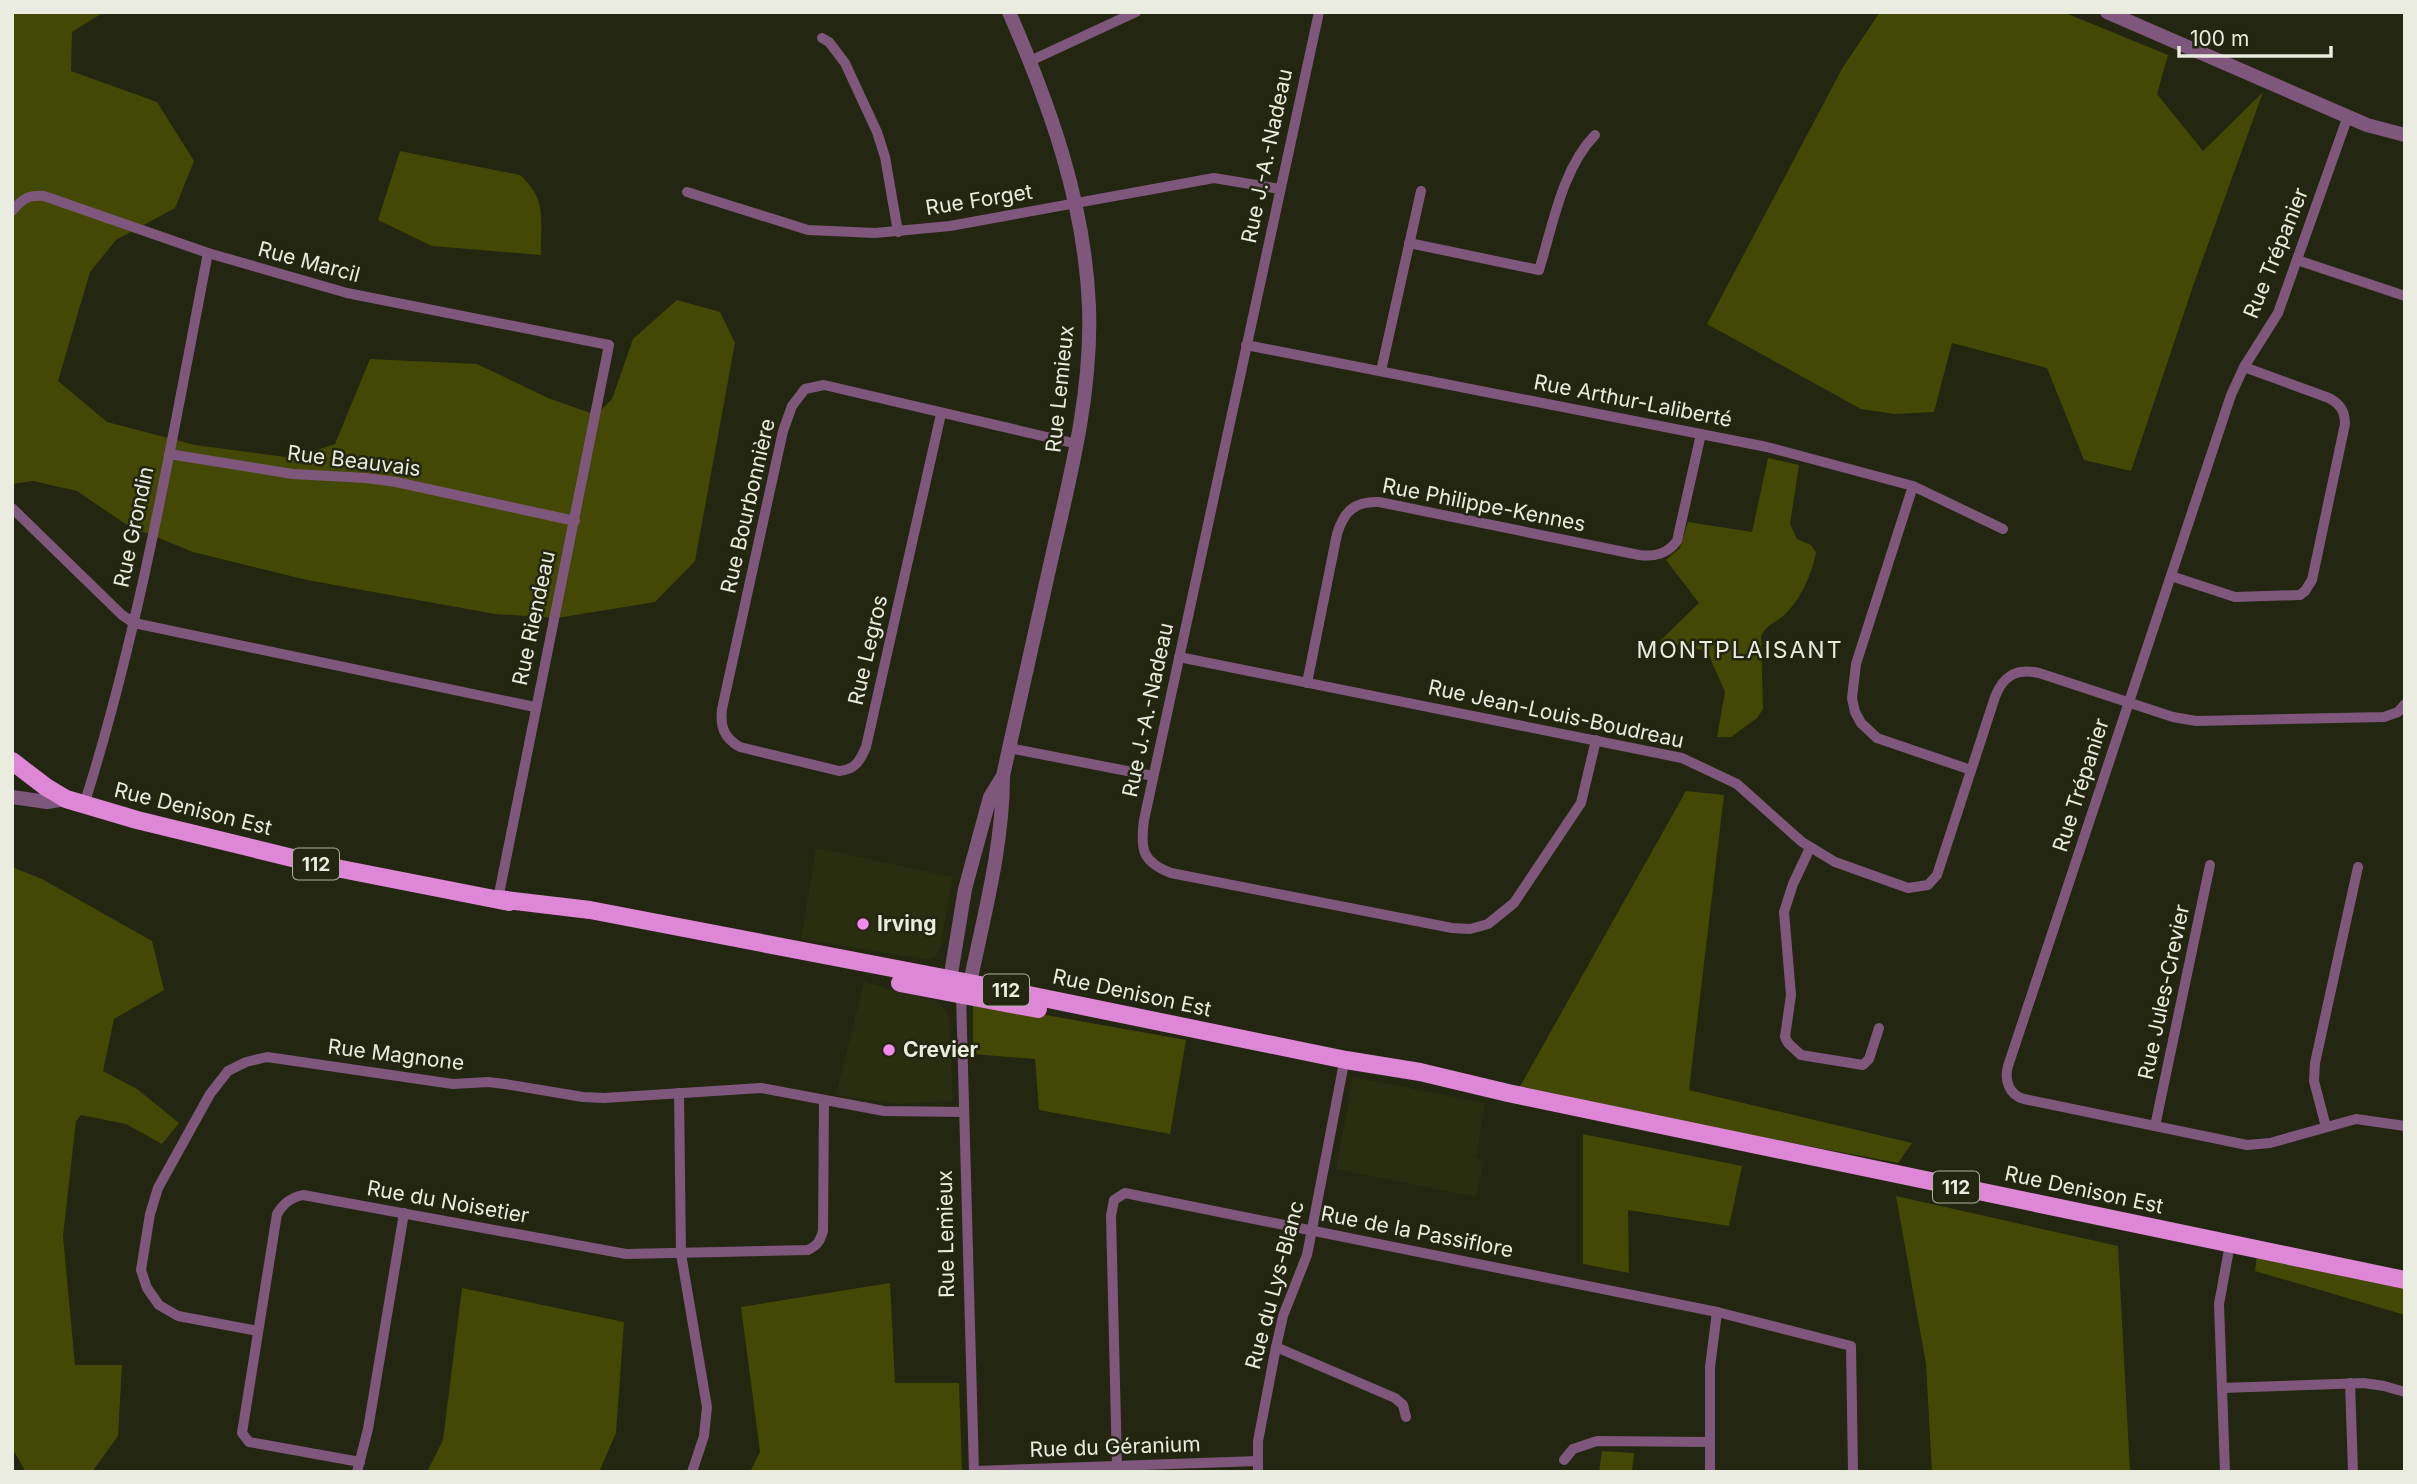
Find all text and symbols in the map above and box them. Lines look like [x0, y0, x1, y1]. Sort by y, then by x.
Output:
scale bar [2179, 14, 2331, 58]
text: 100 m [2190, 26, 2249, 51]
street label: Rue J.-A.-Nadeau [1236, 66, 1297, 245]
street label: Rue Forget [924, 179, 1034, 220]
street label: Rue Trépanier [2238, 184, 2313, 322]
street label: Rue Marcil [255, 236, 363, 287]
street label: Rue Lemieux [1040, 324, 1079, 454]
street label: Rue Arthur-Laliberté [1532, 369, 1734, 432]
street label: Rue Bourbonnière [715, 416, 780, 596]
street label: Rue Beauvais [286, 440, 422, 481]
street label: Rue Grondin [109, 464, 158, 589]
street label: Rue Philippe-Kennes [1380, 473, 1588, 536]
street label: Rue Riendeau [507, 548, 560, 687]
street label: Rue Legros [843, 592, 892, 707]
street label: Rue J.-A.-Nadeau [1117, 620, 1178, 799]
district label: MONTPLAISANT [1636, 636, 1844, 664]
street label: Rue Jean-Louis-Boudreau [1426, 674, 1686, 753]
street label: Rue Trépanier [2047, 715, 2114, 855]
street label: Rue Denison Est [112, 777, 275, 840]
road number: 112 [293, 848, 339, 880]
street label: Rue Jules-Crevier [2133, 902, 2194, 1082]
place label: Irving [877, 911, 936, 936]
marker: Irving [855, 916, 871, 932]
street label: Rue Denison Est [1050, 963, 1214, 1022]
road number: 112 [983, 974, 1029, 1006]
street label: Rue Magnone [326, 1034, 466, 1075]
place label: Crevier [903, 1037, 978, 1062]
marker: Crevier [881, 1042, 897, 1058]
street label: Rue Denison Est [2002, 1160, 2166, 1219]
street label: Rue Lemieux [932, 1170, 959, 1298]
road number: 112 [1933, 1172, 1979, 1203]
street label: Rue du Noisetier [365, 1175, 531, 1228]
street label: Rue du Lys-Blanc [1240, 1198, 1309, 1372]
street label: Rue de la Passiflore [1319, 1201, 1515, 1262]
street label: Rue du Géranium [1029, 1431, 1201, 1462]

